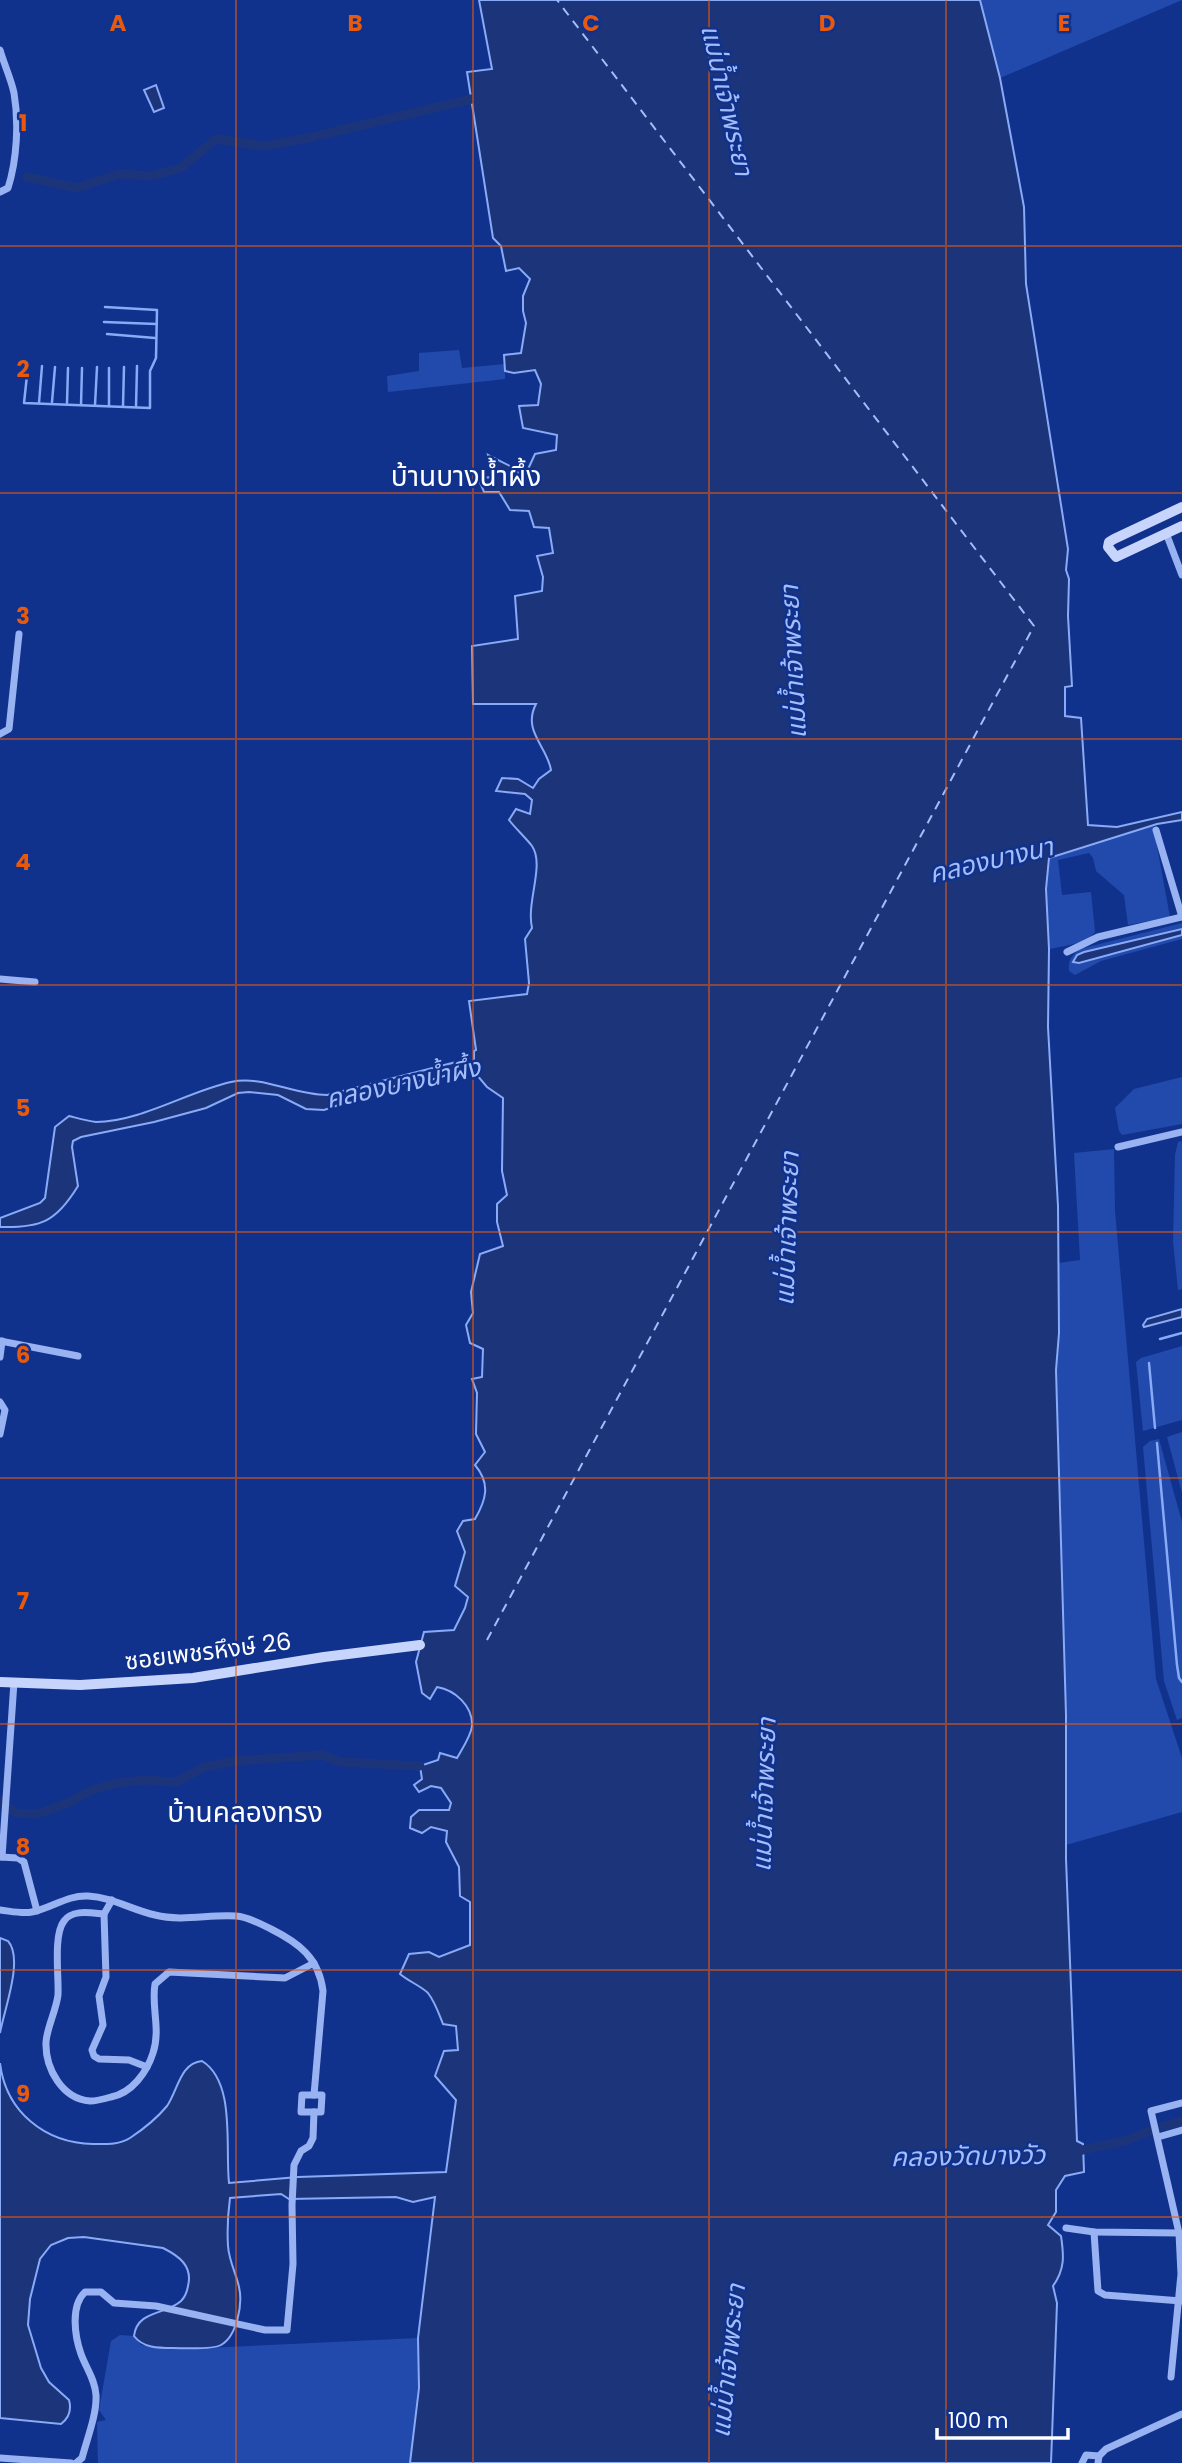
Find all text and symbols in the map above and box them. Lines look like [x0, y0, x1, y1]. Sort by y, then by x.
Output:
text: A [110, 7, 127, 39]
text: B [347, 7, 363, 39]
text: C [582, 7, 600, 39]
text: D [819, 7, 835, 39]
text: E [1058, 7, 1070, 39]
water label: แม่น้ำเจ้าพระยา [692, 21, 762, 181]
text: 1 [19, 107, 27, 139]
text: 2 [16, 353, 30, 385]
district label: บ้านบางน้ำผึ้ง [391, 457, 541, 496]
water label: แม่น้ำเจ้าพระยา [771, 583, 815, 740]
text: 3 [16, 600, 30, 632]
water label: คลองบางนา [925, 828, 1058, 892]
text: 4 [15, 846, 31, 878]
water label: คลองบางน้ำผึ้ง [322, 1049, 485, 1117]
text: 5 [16, 1092, 30, 1124]
water label: แม่น้ำเจ้าพระยา [766, 1150, 808, 1307]
text: 6 [16, 1339, 30, 1371]
text: 7 [17, 1585, 29, 1617]
street label: ซอยเพชรหึงษ์ 26 [123, 1624, 293, 1678]
water label: แม่น้ำเจ้าพระยา [743, 1716, 785, 1873]
district label: บ้านคลองทรง [167, 1793, 323, 1832]
text: 8 [16, 1831, 30, 1863]
text: 9 [16, 2078, 30, 2110]
water label: คลองวัดบางวัว [891, 2137, 1047, 2175]
water label: แม่น้ำเจ้าพระยา [702, 2281, 754, 2439]
scale bar [937, 2396, 1068, 2440]
text: 100 m [948, 2406, 1008, 2435]

